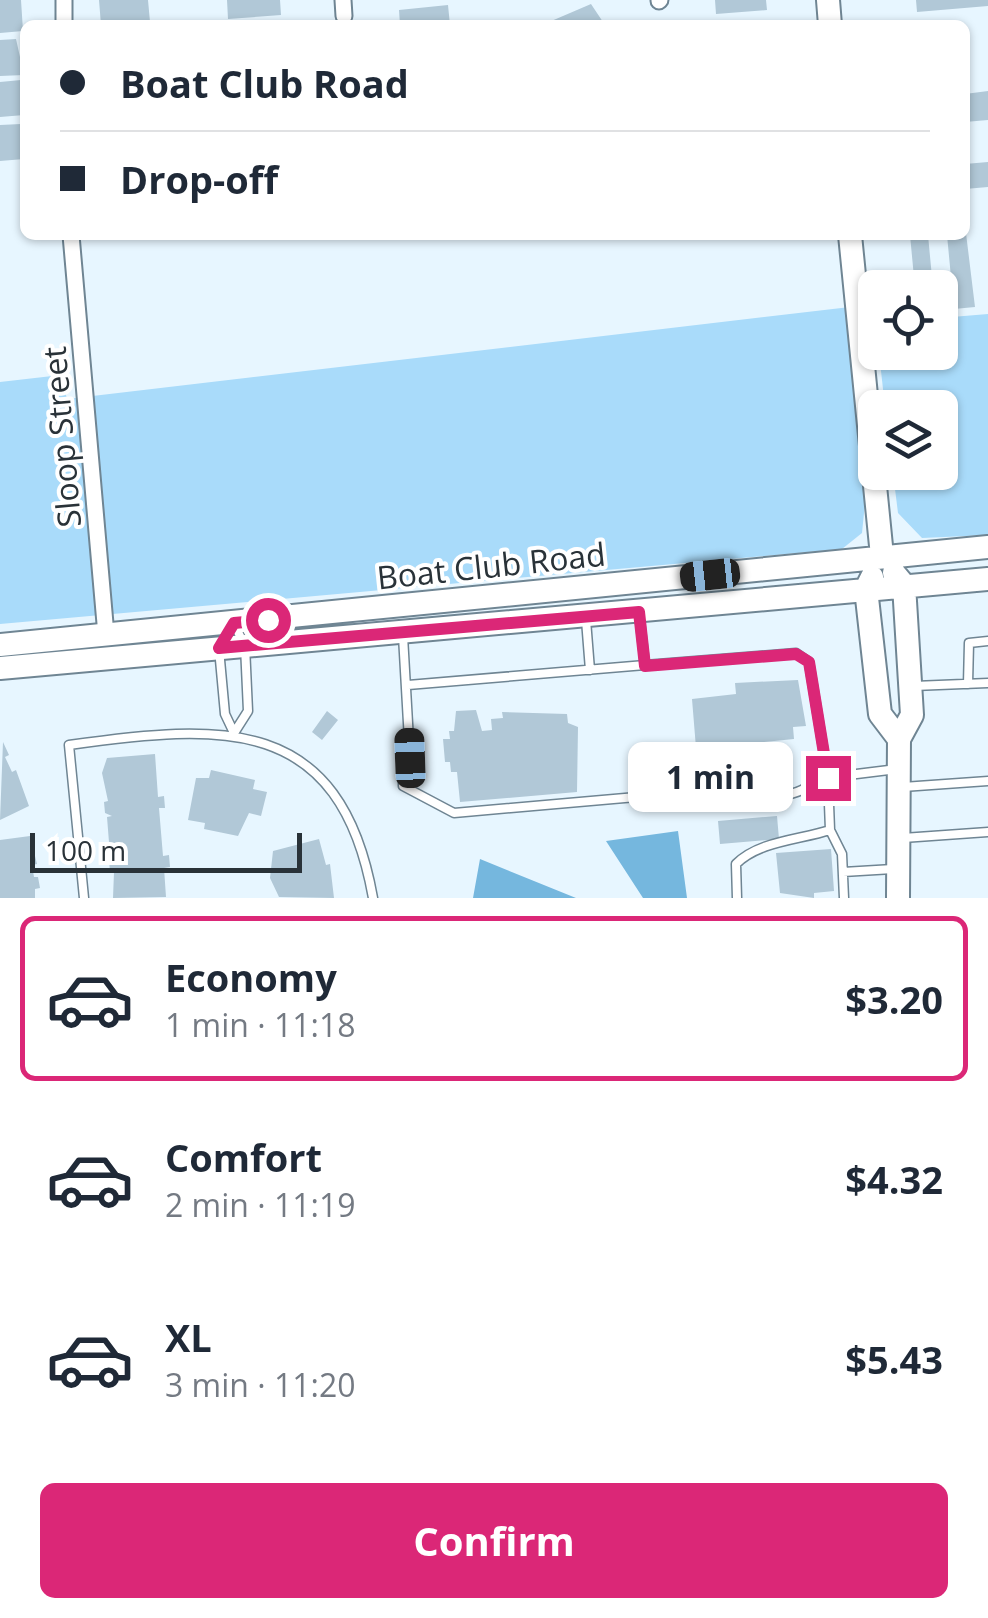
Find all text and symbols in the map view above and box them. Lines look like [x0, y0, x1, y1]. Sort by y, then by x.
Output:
text: Boat Club Road [120, 57, 409, 109]
text: Drop-off [120, 153, 278, 205]
map controls [858, 270, 958, 490]
button: locate [858, 270, 958, 370]
street label: Sloop Street [32, 345, 90, 529]
button: layers [858, 390, 958, 490]
street label: Boat Club Road [375, 532, 607, 598]
car [679, 557, 741, 593]
route start [246, 598, 291, 643]
car [394, 727, 426, 789]
callout: 1 min [628, 743, 793, 813]
text: 1 min [666, 755, 755, 798]
route end [806, 756, 851, 801]
scale bar [30, 828, 302, 873]
text: 100 m [45, 831, 126, 869]
text: Economy [165, 951, 337, 1003]
icon: car [45, 954, 135, 1044]
text: $3.20 [845, 973, 943, 1025]
text: 1 min · 11:18 [165, 1003, 356, 1046]
text: Comfort [165, 1131, 322, 1183]
icon: car [45, 1134, 135, 1224]
text: $4.32 [845, 1153, 943, 1205]
text: 2 min · 11:19 [165, 1183, 356, 1226]
text: XL [165, 1311, 212, 1363]
icon: car [45, 1314, 135, 1404]
text: $5.43 [845, 1333, 943, 1385]
text: 3 min · 11:20 [165, 1363, 356, 1406]
button: Confirm [40, 1483, 948, 1598]

